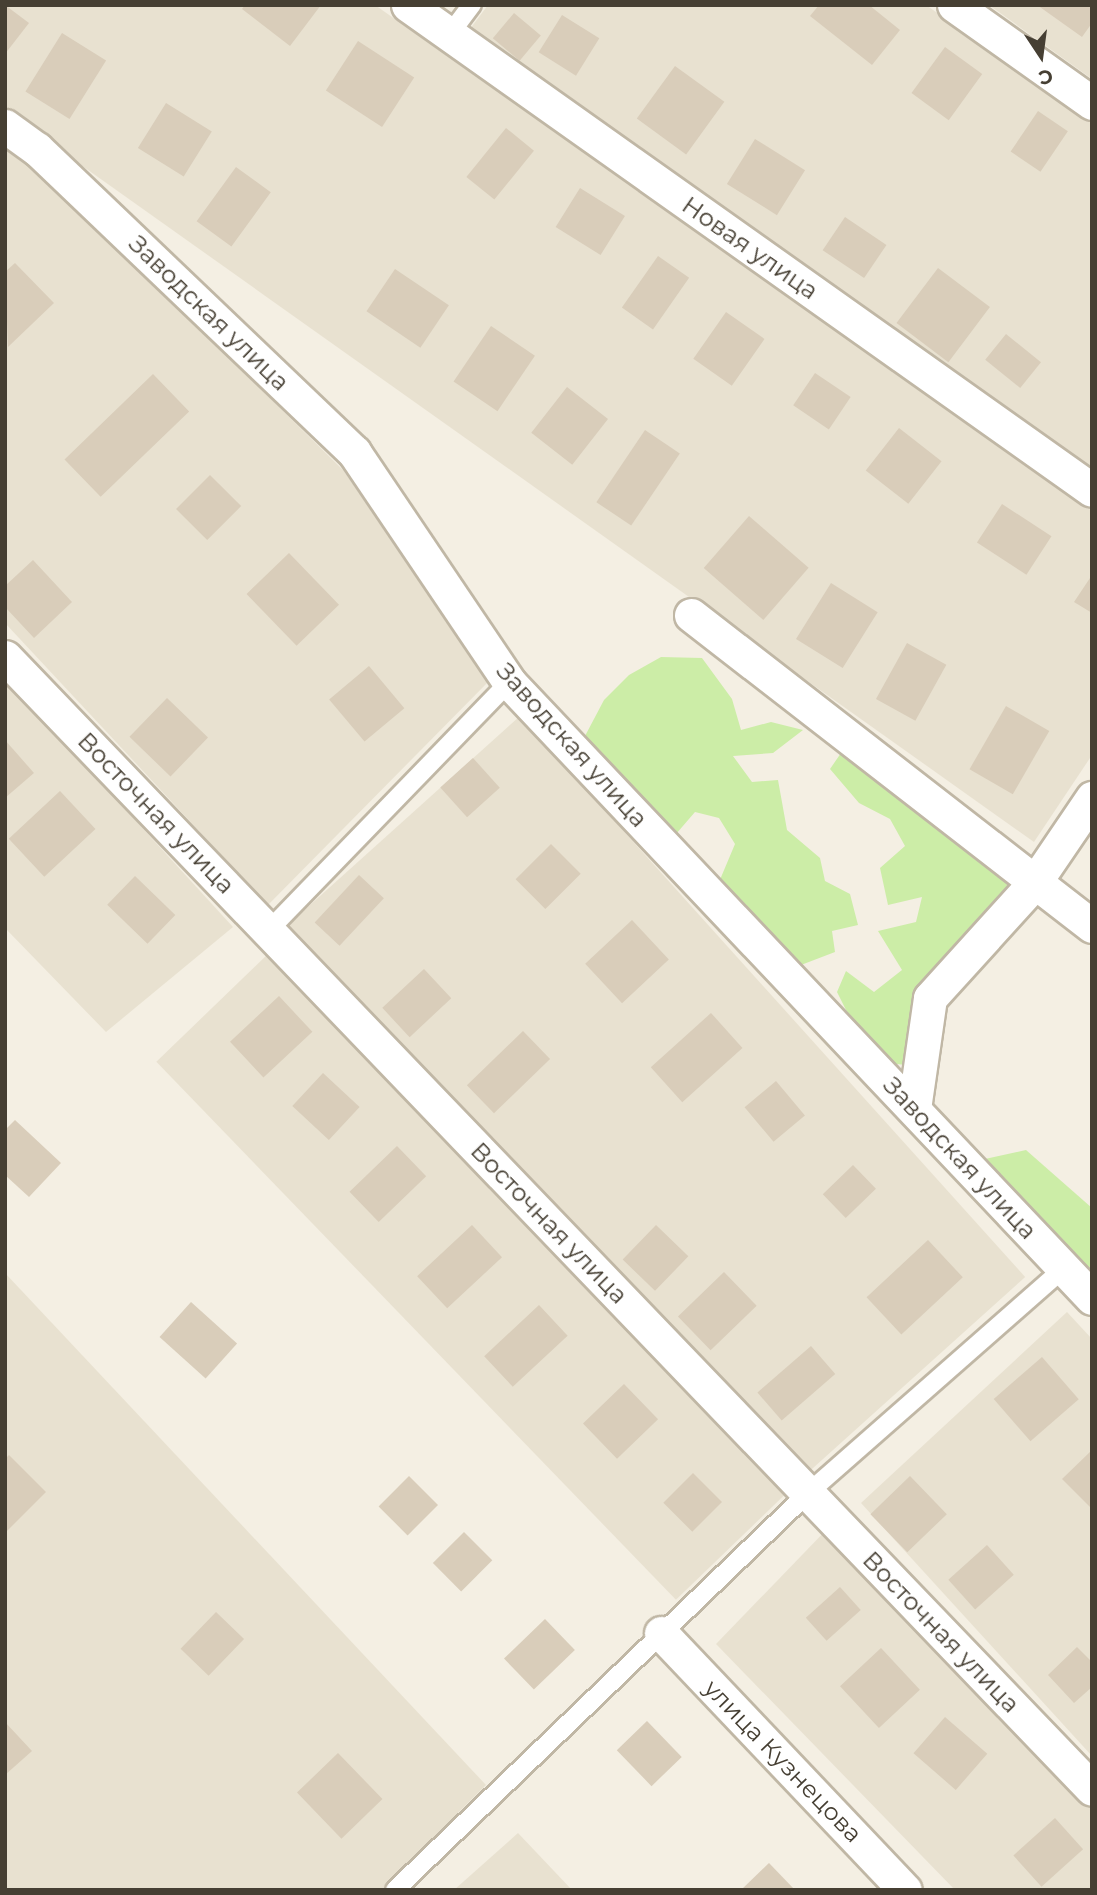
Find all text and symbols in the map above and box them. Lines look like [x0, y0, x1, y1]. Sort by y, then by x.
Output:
north arrow [1006, 21, 1076, 91]
text: С [1037, 64, 1055, 90]
street label: Новая улица [676, 191, 824, 305]
street label: Заводская улица [123, 229, 295, 397]
street label: Заводская улица [491, 657, 653, 833]
street label: Восточная улица [72, 726, 240, 900]
street label: Заводская улица [877, 1071, 1043, 1245]
street label: Восточная улица [465, 1136, 633, 1310]
street label: Восточная улица [857, 1545, 1025, 1719]
street label: улица Кузнецова [698, 1674, 868, 1848]

